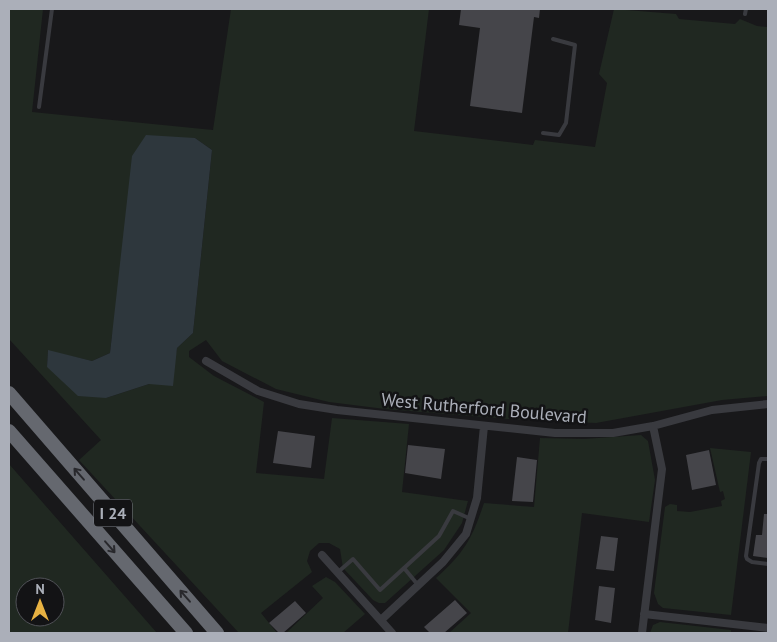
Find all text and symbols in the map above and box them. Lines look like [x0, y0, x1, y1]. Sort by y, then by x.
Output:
street label: West Rutherford Boulevard [380, 388, 588, 428]
one-way arrow [73, 467, 84, 480]
road number: I 24 [94, 499, 132, 526]
one-way arrow [104, 540, 116, 553]
north arrow [15, 577, 65, 627]
text: N [35, 580, 45, 598]
one-way arrow [180, 590, 191, 603]

